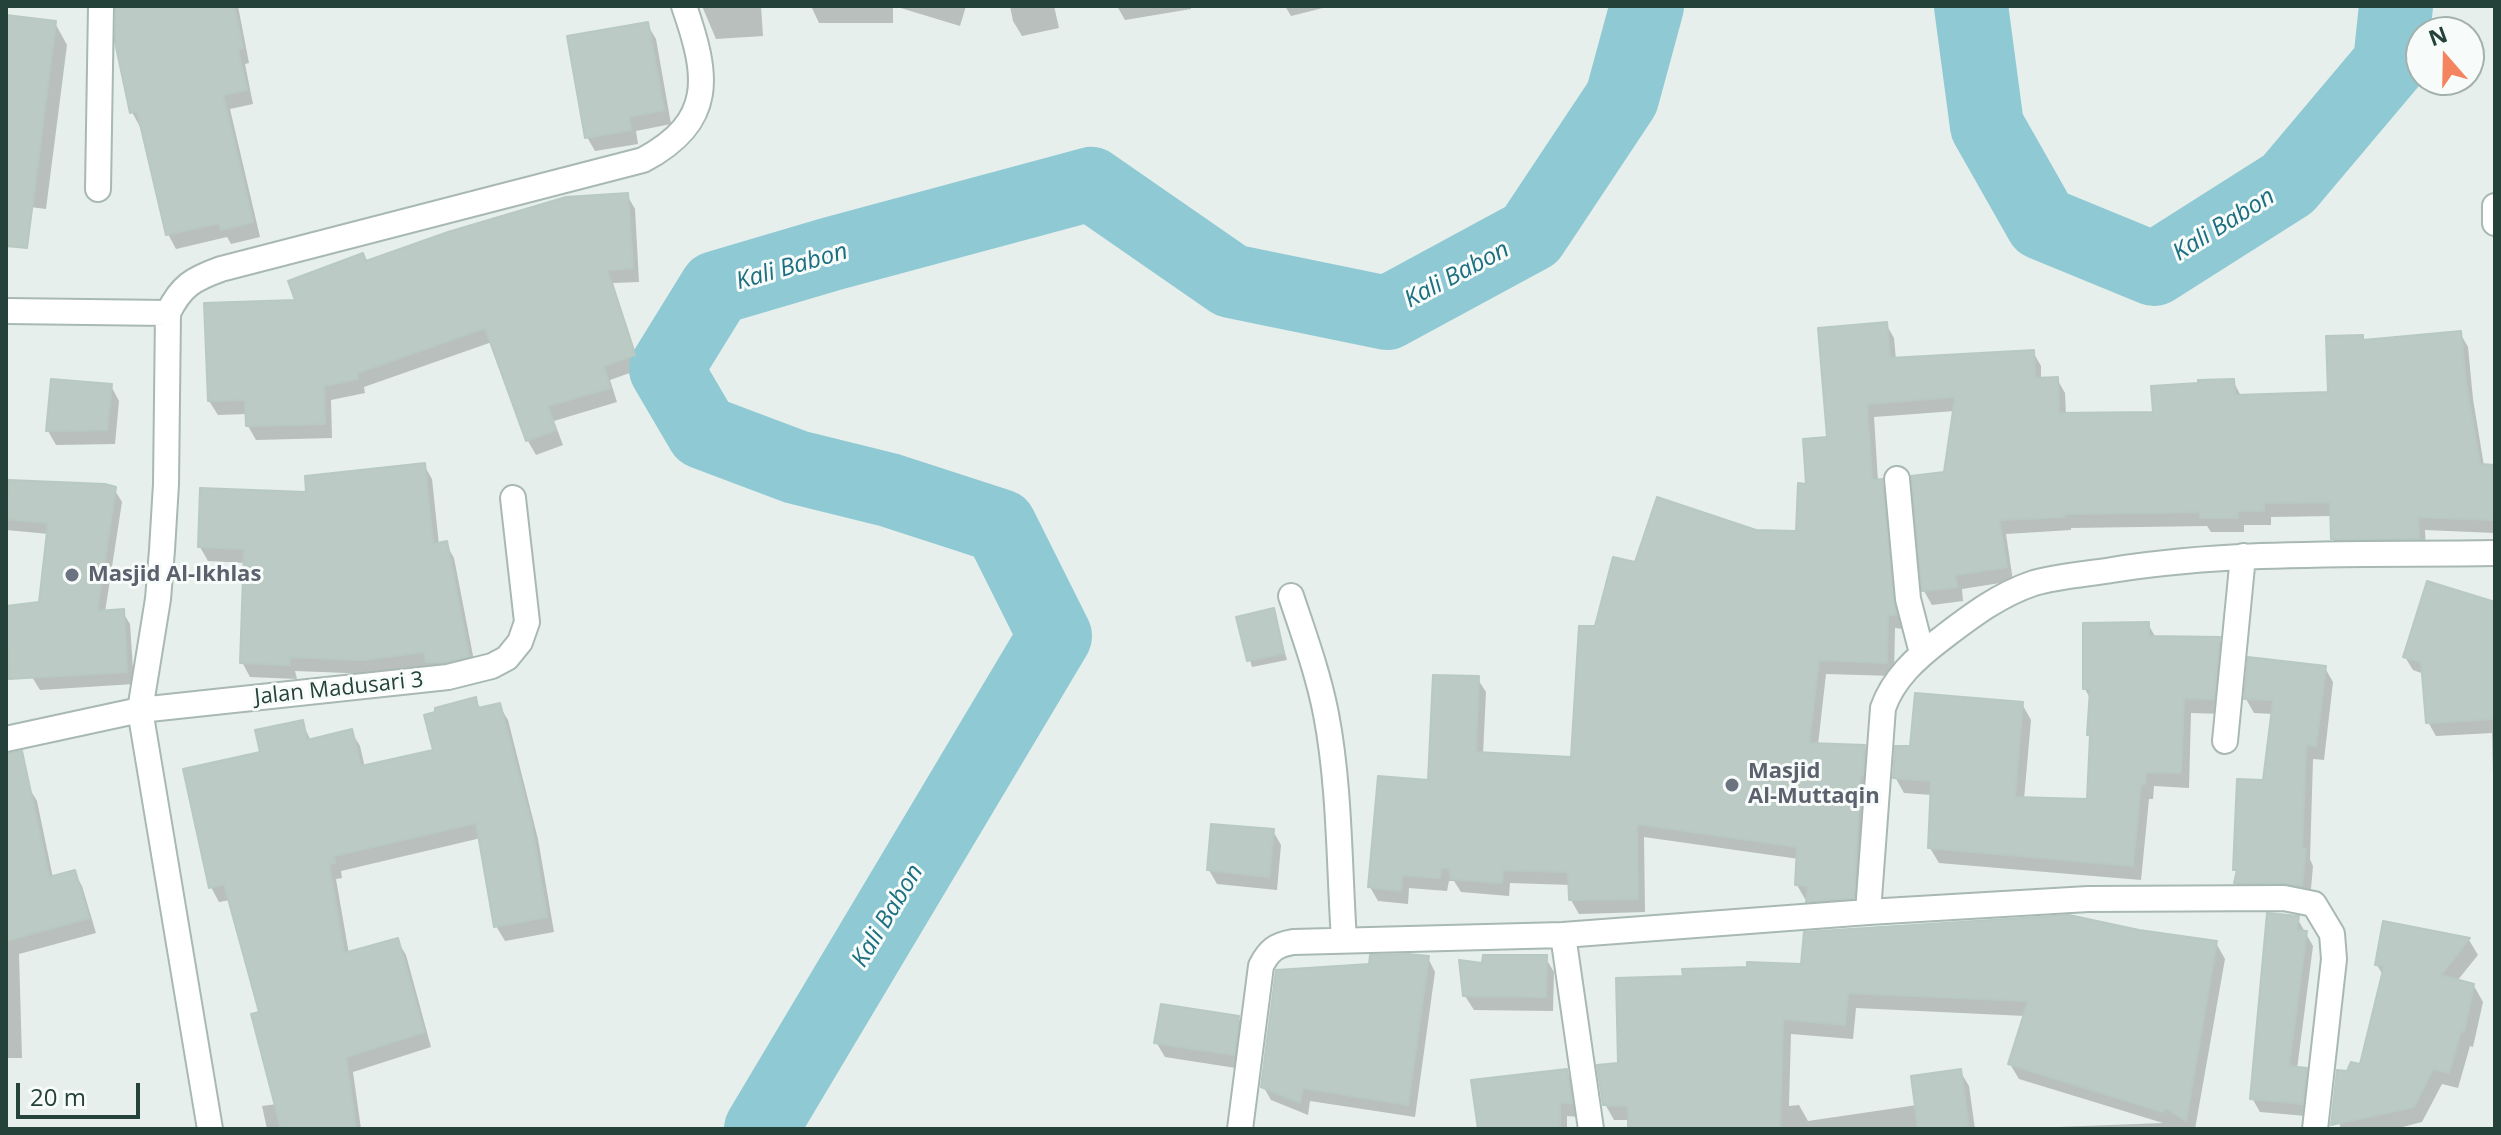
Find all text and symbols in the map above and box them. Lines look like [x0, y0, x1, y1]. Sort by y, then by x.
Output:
north arrow [2405, 16, 2485, 96]
text: N [2424, 18, 2451, 52]
water label: Kali Babon [2168, 182, 2280, 268]
water label: Kali Babon [1400, 235, 1514, 315]
water label: Kali Babon [733, 237, 851, 297]
place label: Masjid Al-Ikhlas [88, 562, 261, 588]
marker: Masjid Al-Ikhlas [63, 566, 81, 584]
street label: Jalan Madusari 3 [253, 667, 425, 711]
place label: Masjid Al-Muttaqin [1748, 759, 1880, 810]
marker: Masjid Al-Muttaqin [1723, 776, 1741, 794]
water label: Kali Babon [846, 859, 930, 973]
scale bar [20, 1067, 144, 1117]
text: 20 m [30, 1080, 86, 1113]

